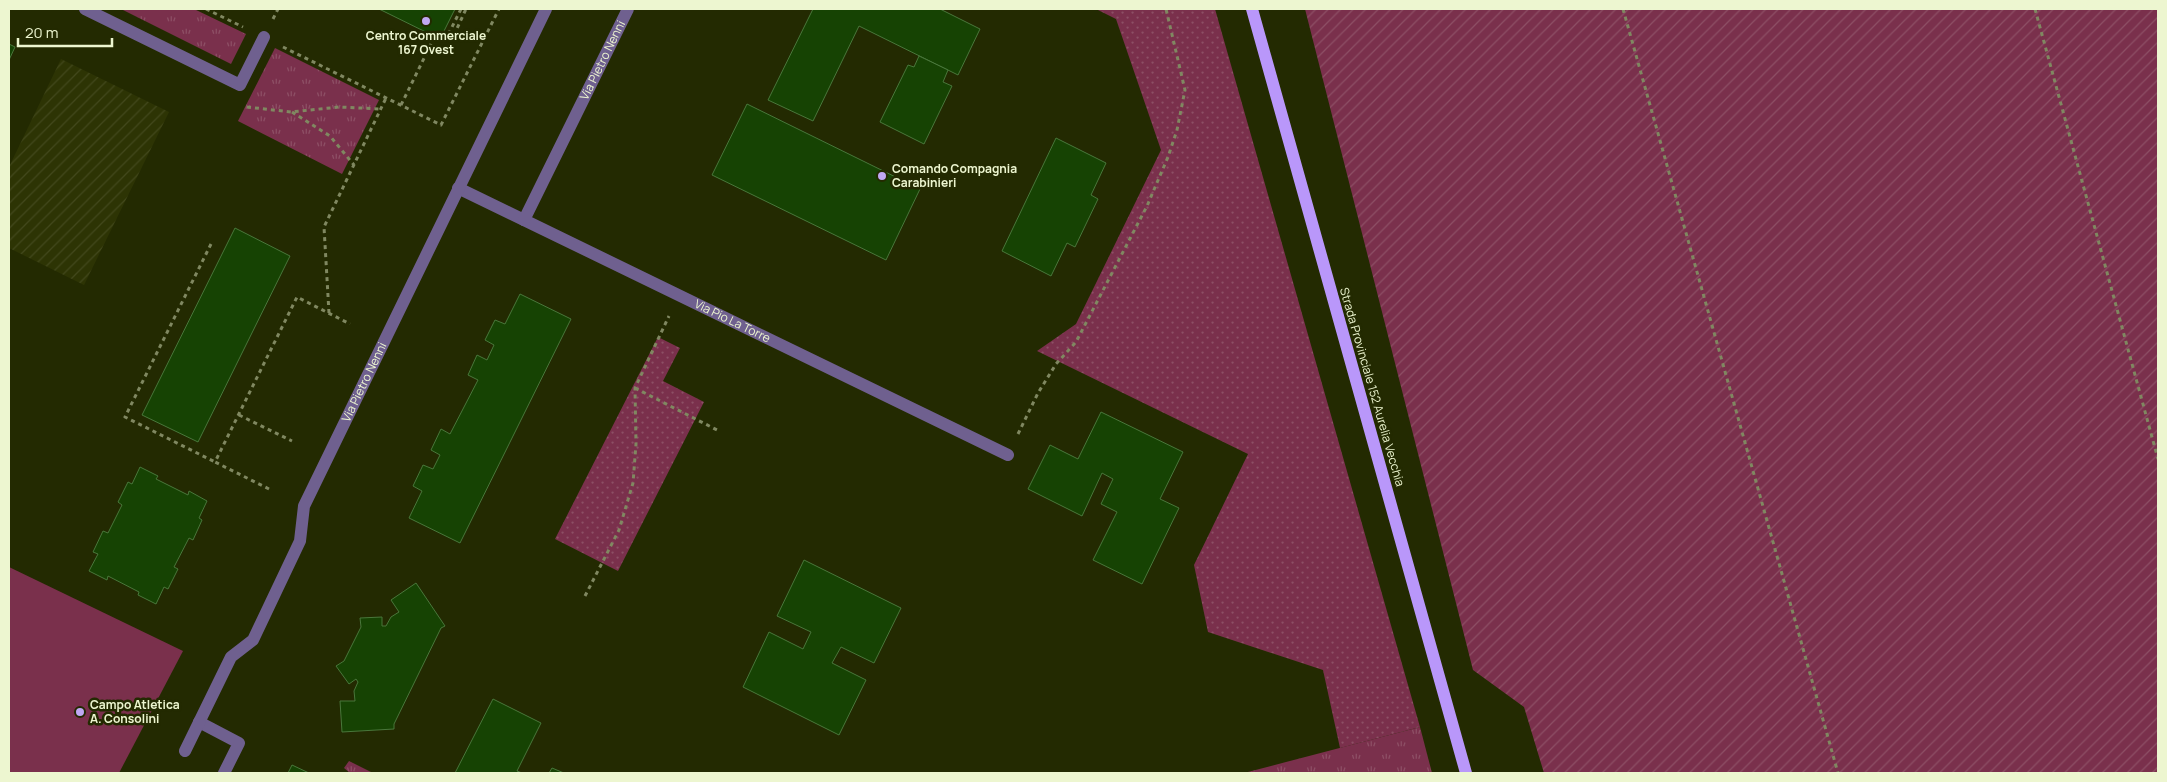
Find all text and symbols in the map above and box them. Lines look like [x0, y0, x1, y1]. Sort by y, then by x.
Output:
scale bar [18, 15, 111, 47]
marker: Centro Commerciale 167 Ovest [420, 15, 432, 27]
street label: Via Pietro Nenni [575, 17, 629, 103]
text: 20 m [25, 22, 58, 43]
place label: Centro Commerciale 167 Ovest [366, 27, 486, 58]
place label: Comando Compagnia Carabinieri [892, 160, 1017, 191]
marker: Comando Compagnia Carabinieri [876, 170, 888, 182]
street label: Strada Provinciale 152 Aurelia Vecchia [1336, 286, 1409, 488]
street label: Via Pio La Torre [692, 295, 773, 346]
street label: Via Pietro Nenni [337, 339, 390, 425]
place label: Campo Atletica A. Consolini [90, 696, 180, 727]
marker: Campo Atletica A. Consolini [74, 706, 86, 718]

